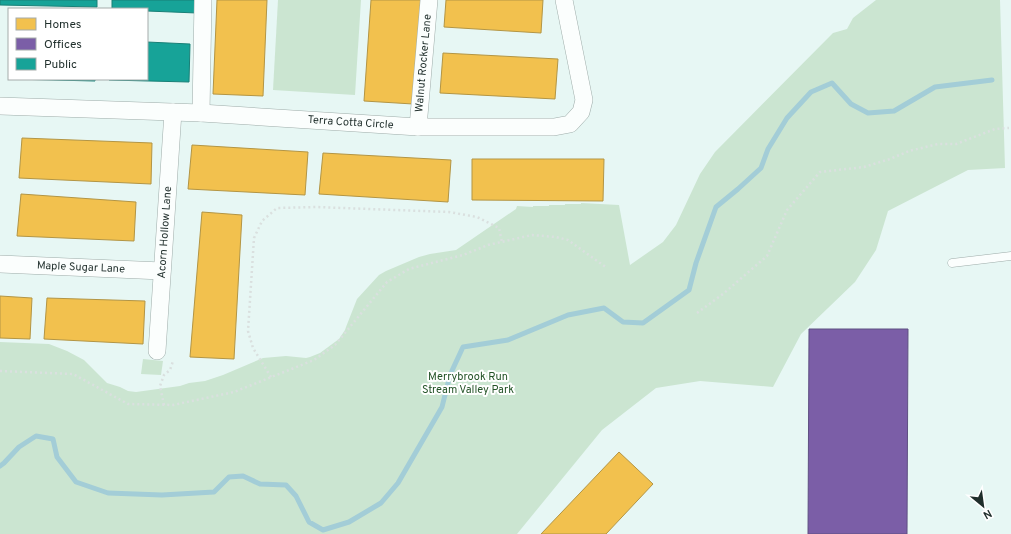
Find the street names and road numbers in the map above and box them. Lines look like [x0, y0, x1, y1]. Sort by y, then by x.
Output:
street label: Walnut Rocker Lane [412, 13, 435, 113]
street label: Terra Cotta Circle [307, 113, 394, 132]
street label: Acorn Hollow Lane [155, 186, 175, 279]
street label: Maple Sugar Lane [37, 259, 125, 276]

